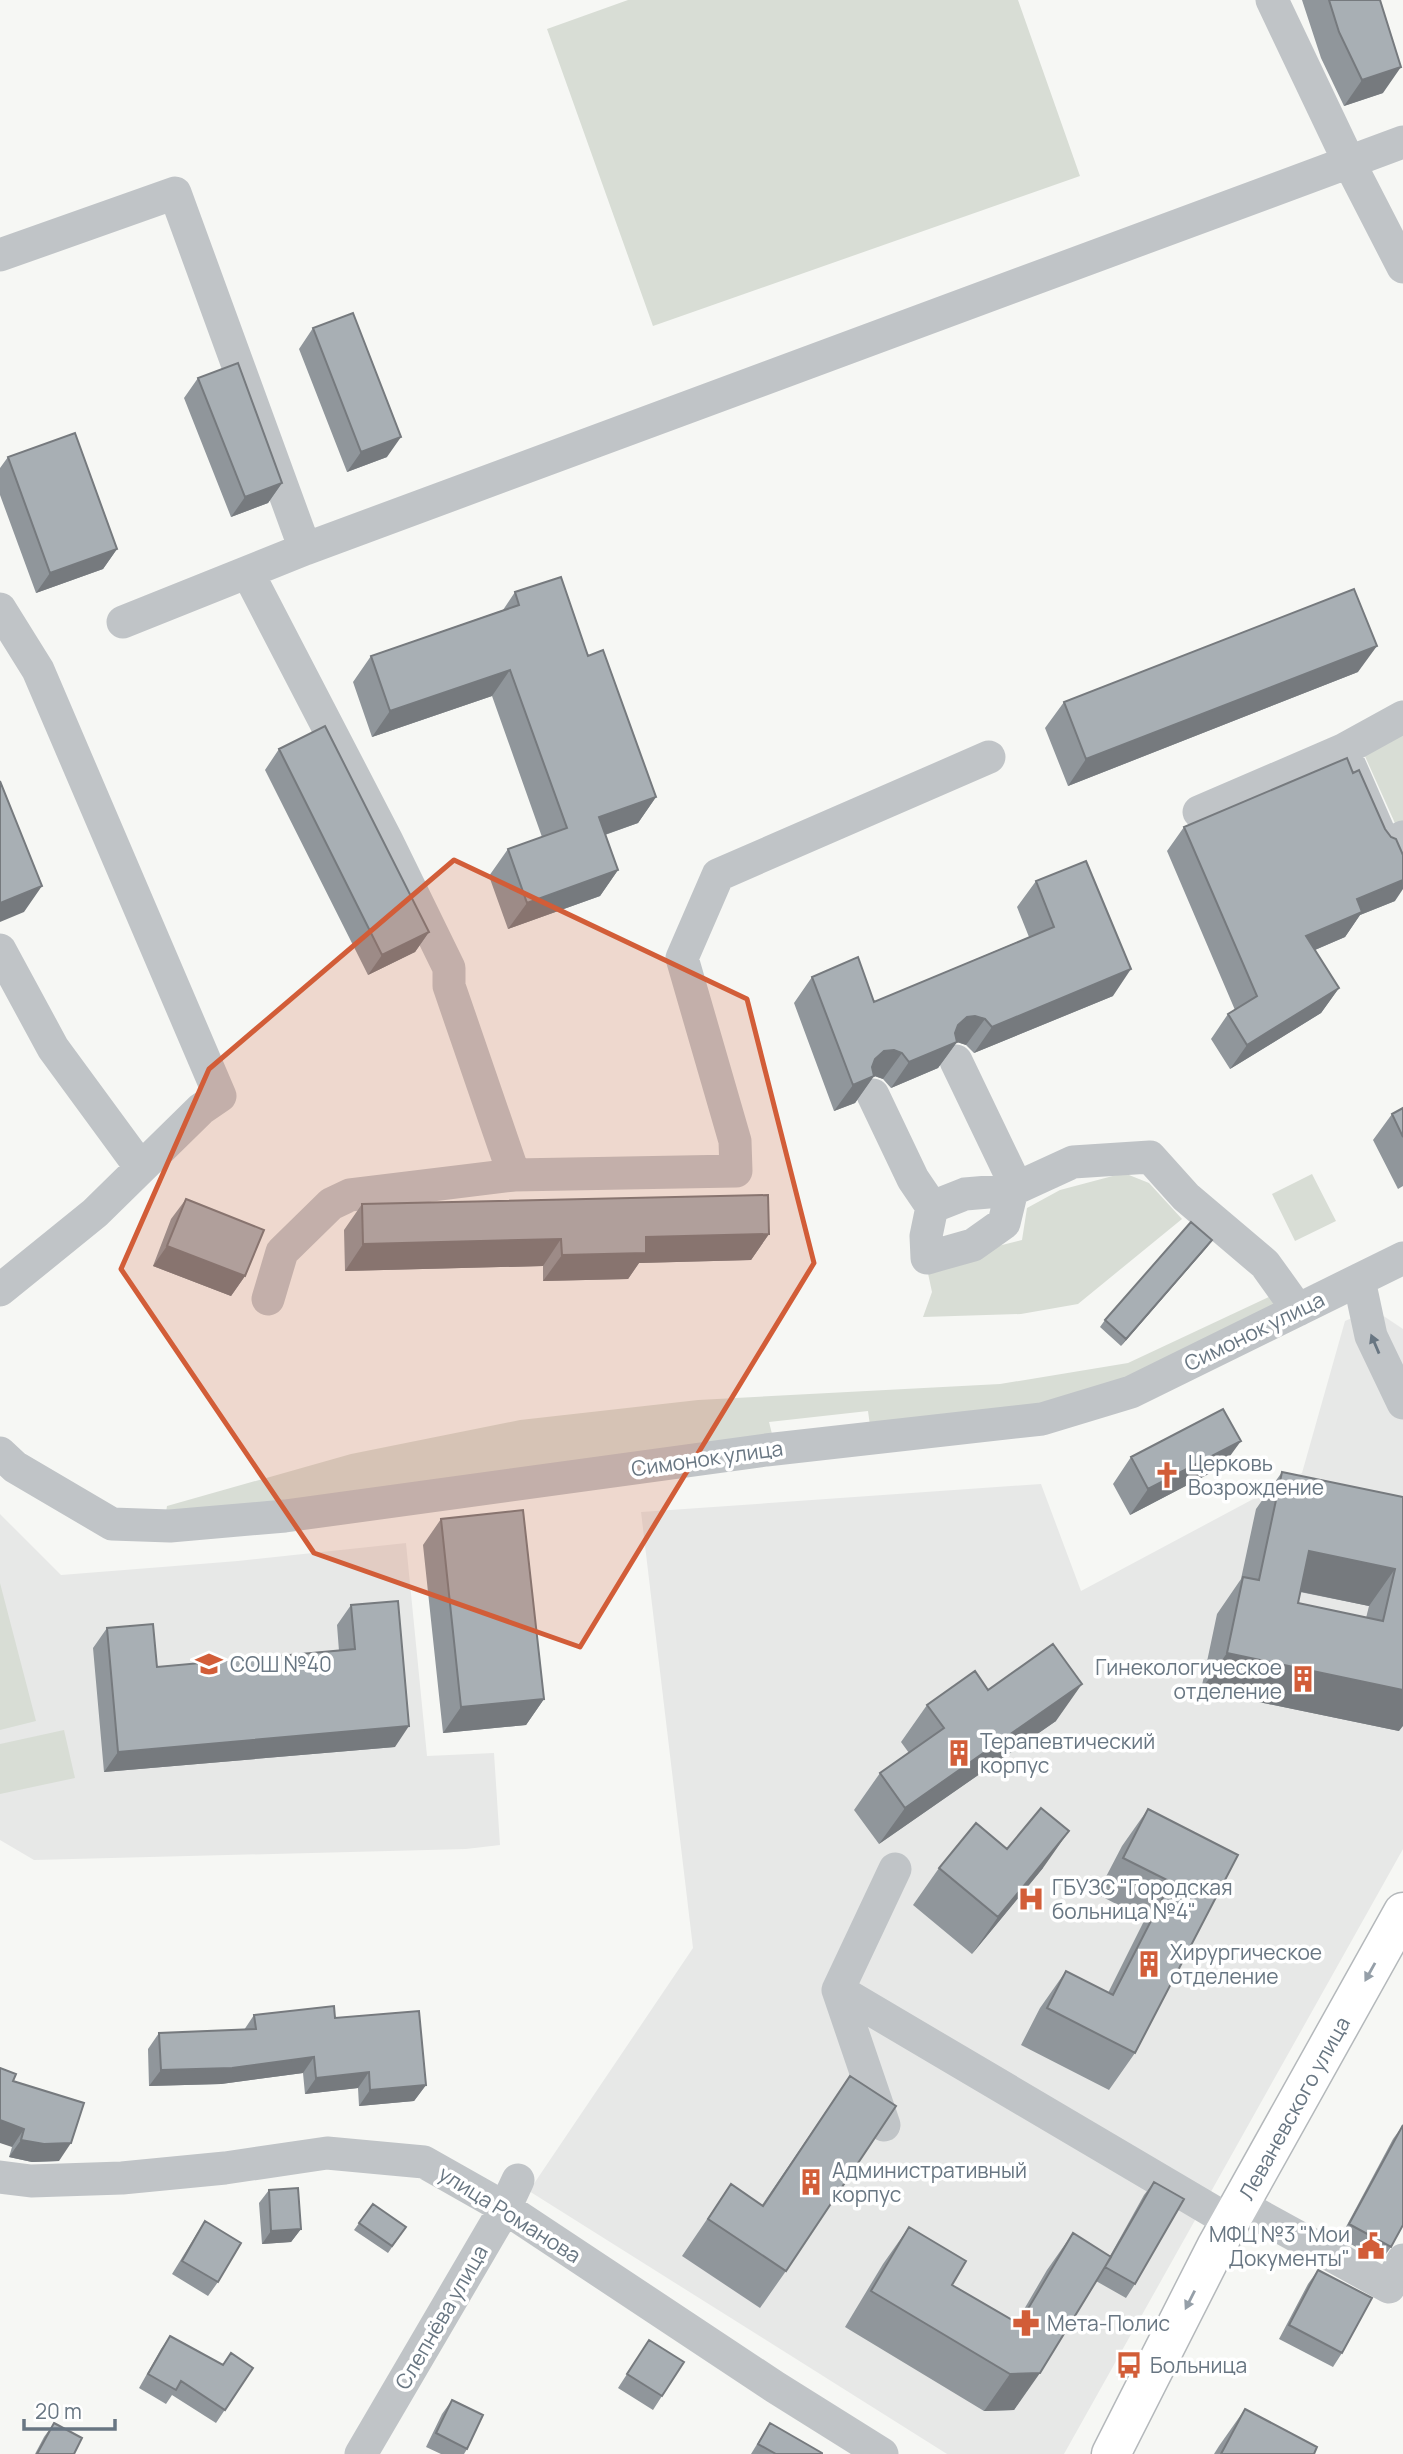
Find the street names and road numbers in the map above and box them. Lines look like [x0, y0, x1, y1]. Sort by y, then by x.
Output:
street label: Симонок улица [1179, 1285, 1329, 1377]
street label: Симонок улица [629, 1434, 785, 1482]
street label: Леваневского улица [1232, 2011, 1356, 2205]
street label: улица Романова [434, 2159, 586, 2269]
street label: Слепнёва улица [388, 2240, 494, 2394]

